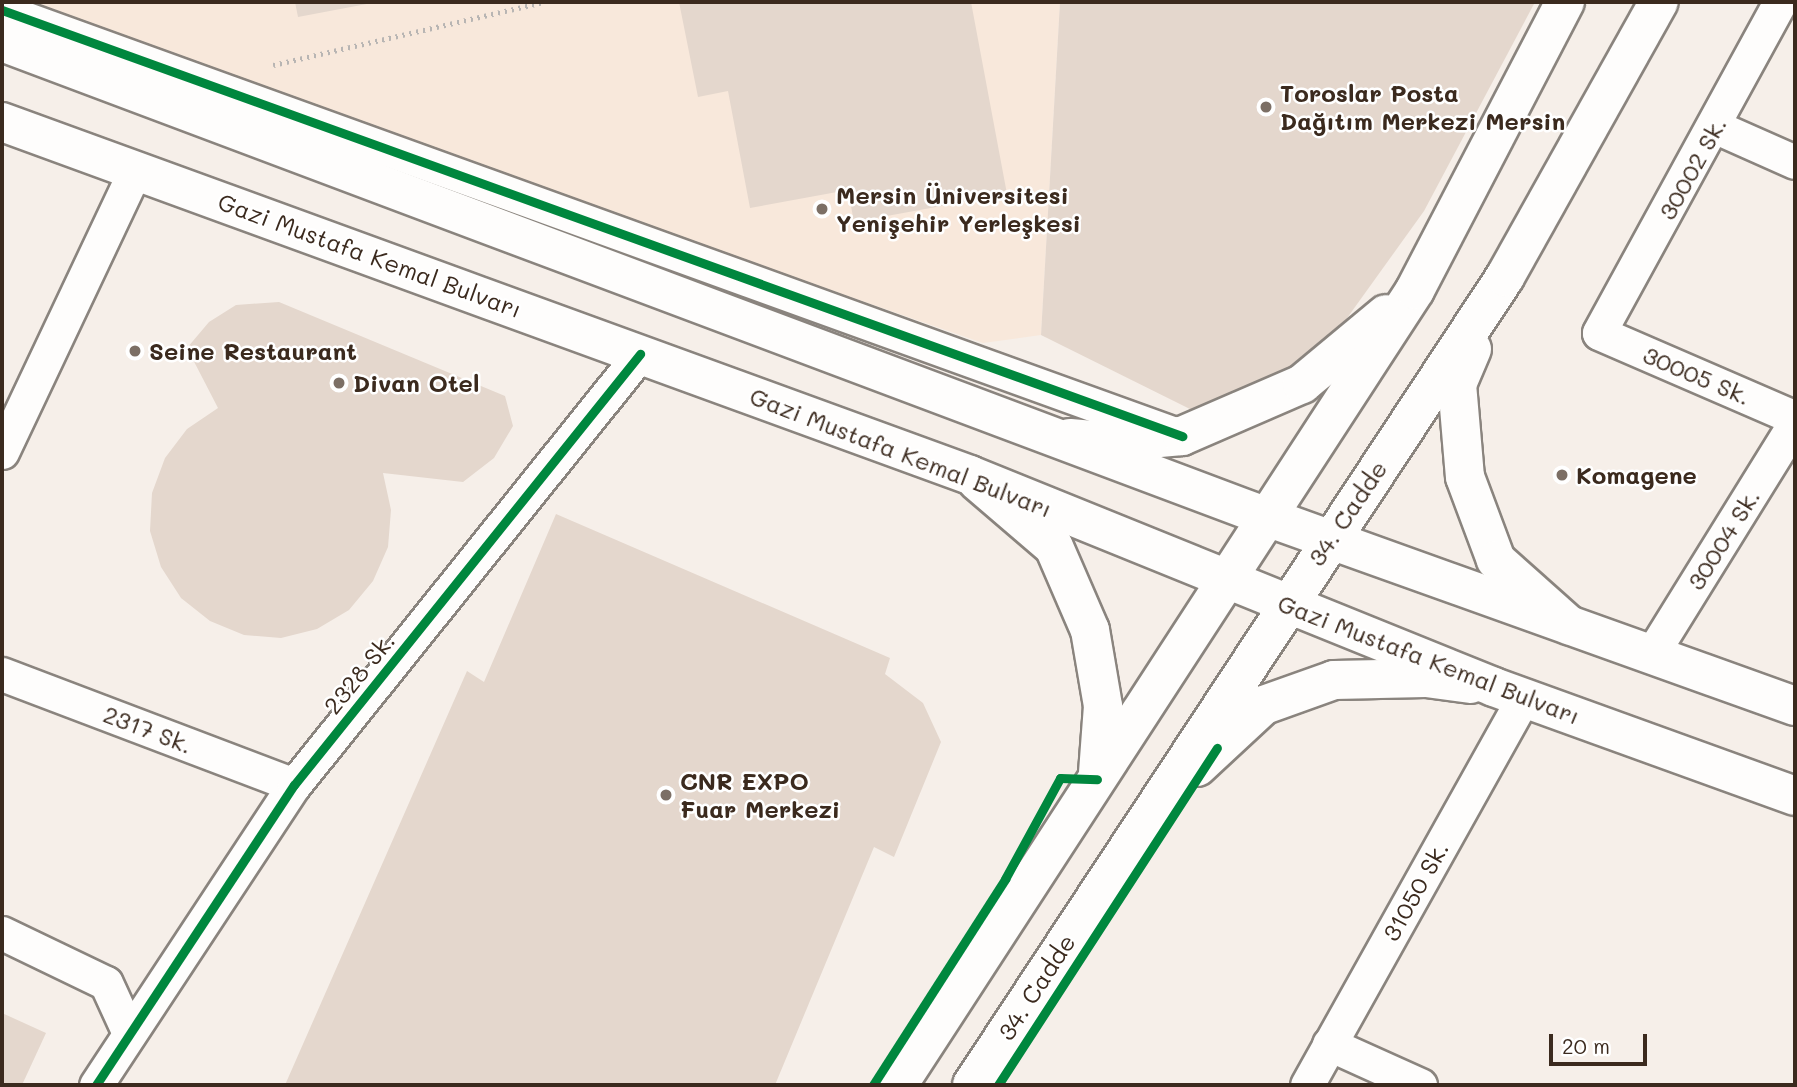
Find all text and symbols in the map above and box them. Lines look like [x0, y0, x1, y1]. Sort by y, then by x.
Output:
place label: Toroslar Posta Dağıtım Merkezi Mersin [1280, 79, 1565, 135]
marker: Toroslar Posta Dağıtım Merkezi Mersin [1258, 99, 1274, 115]
street label: 30002 Sk. [1652, 112, 1732, 224]
place label: Mersin Üniversitesi Yenişehir Yerleşkesi [836, 181, 1081, 237]
street label: Gazi Mustafa Kemal Bulvarı [214, 187, 526, 323]
marker: Mersin Üniversitesi Yenişehir Yerleşkesi [814, 201, 830, 217]
place label: Seine Restaurant [149, 337, 357, 365]
street label: 30005 Sk. [1639, 340, 1755, 410]
marker: Seine Restaurant [127, 343, 143, 359]
place label: Divan Otel [353, 369, 479, 397]
marker: Divan Otel [331, 375, 347, 391]
street label: Gazi Mustafa Kemal Bulvarı [746, 381, 1056, 523]
street label: 34. Cadde [1301, 455, 1393, 571]
place label: Komagene [1576, 461, 1697, 489]
marker: Komagene [1554, 467, 1570, 483]
street label: 30004 Sk. [1681, 483, 1765, 595]
street label: Gazi Mustafa Kemal Bulvarı [1274, 588, 1584, 730]
street label: 2328 Sk. [317, 626, 401, 720]
street label: 2317 Sk. [100, 699, 196, 759]
place label: CNR EXPO Fuar Merkezi [680, 767, 840, 823]
marker: CNR EXPO Fuar Merkezi [658, 787, 674, 803]
street label: 31050 Sk. [1376, 836, 1454, 946]
street label: 34. Cadde [991, 929, 1081, 1045]
scale bar [1552, 1020, 1650, 1064]
text: 20 m [1562, 1032, 1610, 1059]

